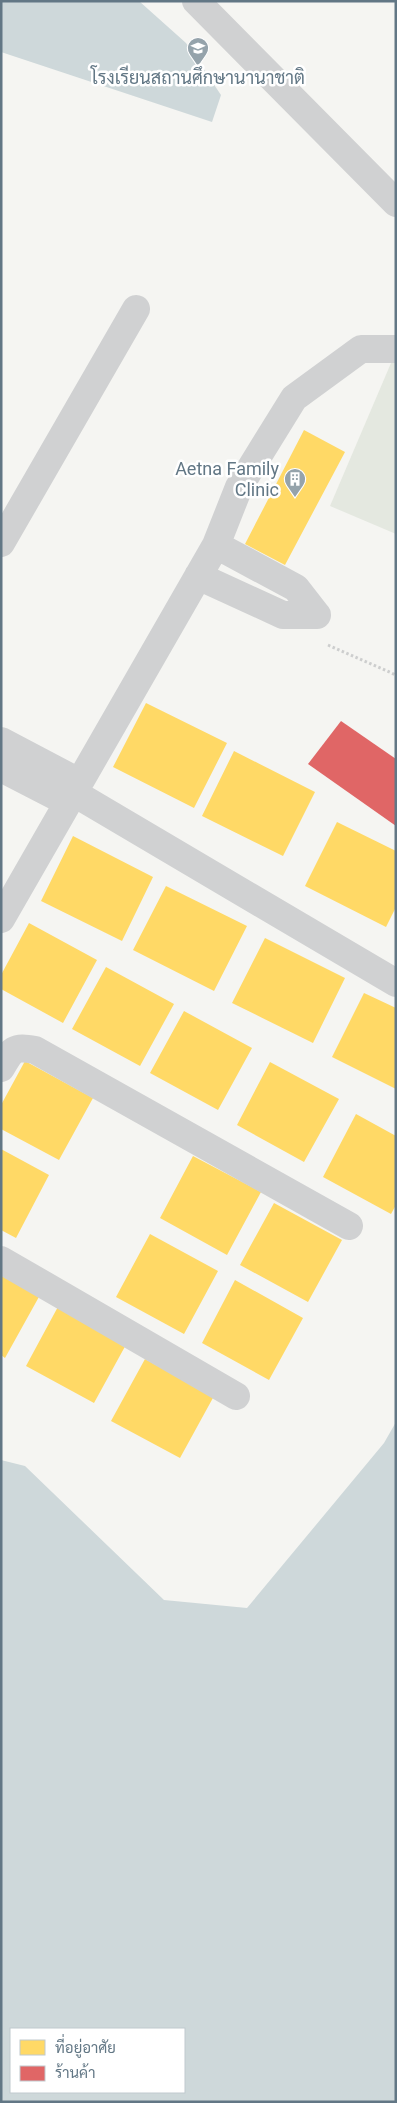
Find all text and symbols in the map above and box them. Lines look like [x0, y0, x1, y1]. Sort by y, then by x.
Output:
school or university icon: โรงเรียนสถานศึกษานานาชาติ [186, 36, 210, 67]
place label: โรงเรียนสถานศึกษานานาชาติ [90, 65, 305, 88]
place label: Aetna Family Clinic [175, 458, 279, 500]
building icon: Aetna Family Clinic [283, 467, 307, 498]
legend [10, 2028, 185, 2093]
text: ที่อยู่อาศัย [55, 2033, 116, 2058]
text: ร้านค้า [55, 2063, 95, 2082]

